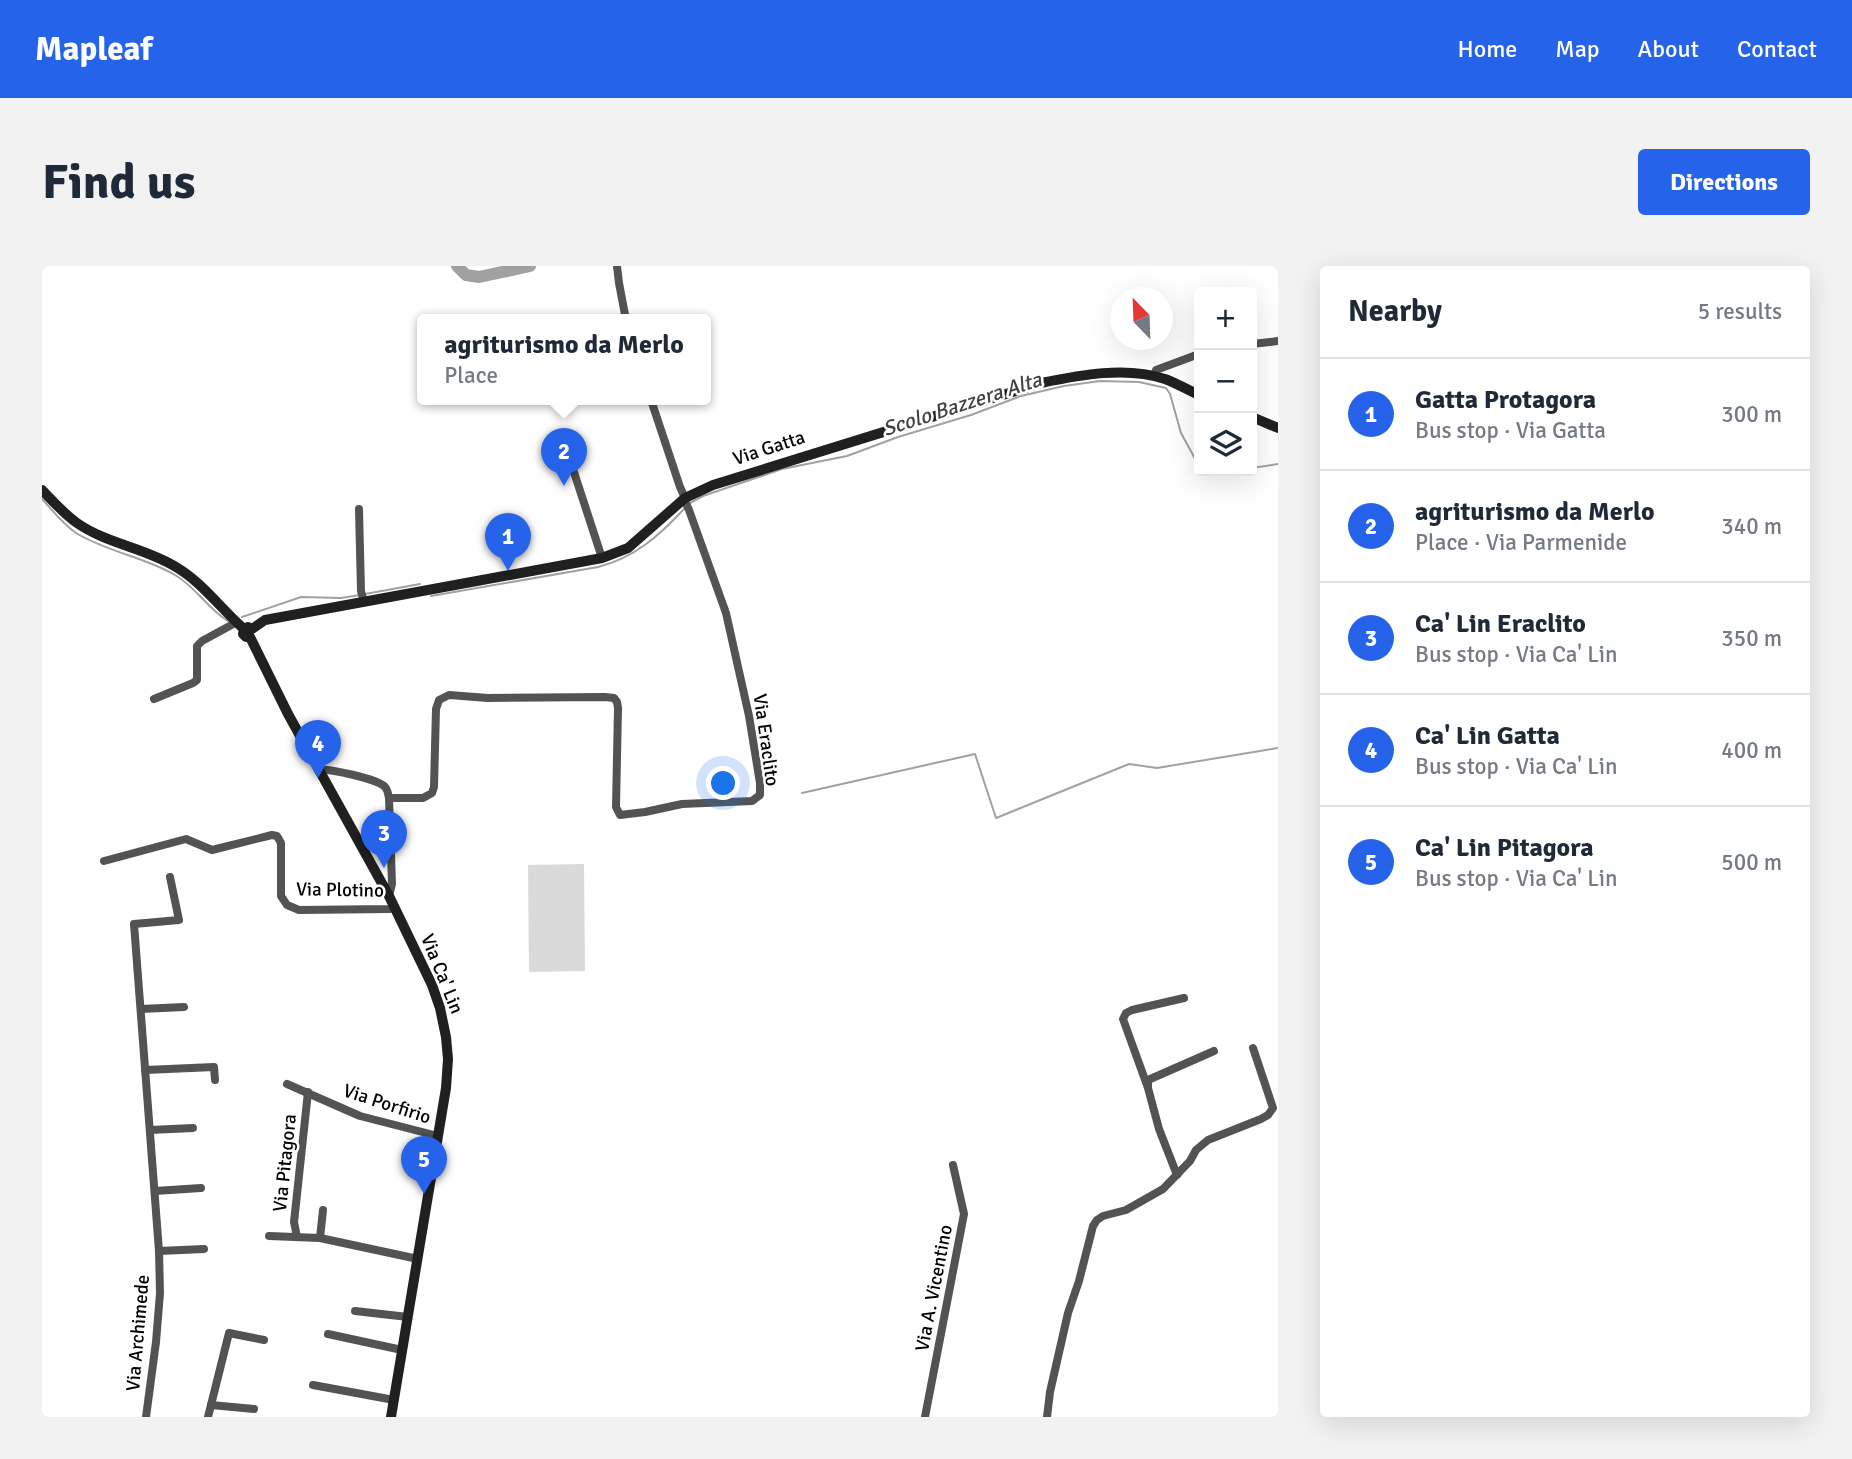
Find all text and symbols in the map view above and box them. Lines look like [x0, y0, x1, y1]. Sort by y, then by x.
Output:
text: Mapleaf [35, 29, 152, 70]
text: Home [1457, 34, 1517, 64]
text: Map [1555, 34, 1600, 64]
text: About [1638, 34, 1699, 64]
text: Contact [1737, 34, 1817, 64]
button: Directions [1638, 149, 1810, 215]
text: Find us [42, 152, 195, 212]
north arrow [1110, 287, 1173, 350]
map controls [1194, 287, 1257, 476]
button: + [1194, 287, 1257, 350]
text: Nearby [1348, 293, 1442, 330]
text: 5 results [1698, 297, 1782, 326]
popup [417, 314, 711, 405]
text: agriturismo da Merlo [444, 329, 684, 361]
button: − [1194, 350, 1257, 413]
text: Place [444, 361, 498, 390]
water label: Scolo Bazzera Alta [879, 366, 1046, 442]
text: Gatta Protagora [1415, 384, 1596, 416]
text: 1 [1365, 400, 1377, 429]
text: 300 m [1721, 400, 1782, 429]
button: layers [1194, 413, 1257, 476]
text: Bus stop · Via Gatta [1415, 416, 1606, 445]
street label: Via Gatta [730, 425, 808, 471]
pin: 2 [541, 428, 587, 486]
text: agriturismo da Merlo [1415, 496, 1654, 528]
text: 2 [1365, 512, 1377, 541]
text: 340 m [1721, 512, 1782, 541]
pin: 1 [485, 513, 531, 571]
text: Place · Via Parmenide [1415, 528, 1627, 557]
text: Ca' Lin Eraclito [1415, 608, 1586, 640]
text: 3 [1365, 624, 1377, 653]
text: 350 m [1721, 624, 1782, 653]
text: Bus stop · Via Ca' Lin [1415, 640, 1618, 669]
street label: Via Eraclito [748, 692, 784, 788]
pin: 4 [295, 720, 341, 778]
text: Ca' Lin Gatta [1415, 720, 1560, 752]
text: 4 [1365, 736, 1377, 765]
text: 400 m [1721, 736, 1782, 765]
text: Bus stop · Via Ca' Lin [1415, 752, 1618, 781]
your location [706, 766, 740, 800]
pin: 3 [361, 810, 407, 868]
text: Ca' Lin Pitagora [1415, 832, 1594, 864]
text: 5 [1365, 848, 1377, 877]
text: 500 m [1721, 848, 1782, 877]
text: Bus stop · Via Ca' Lin [1415, 864, 1618, 893]
street label: Via Plotino [296, 877, 384, 903]
street label: Via Ca' Lin [415, 931, 469, 1017]
street label: Via Porfirio [340, 1079, 434, 1130]
street label: Via Pitagora [268, 1113, 302, 1213]
pin: 5 [401, 1136, 447, 1194]
street label: Via A. Vicentino [910, 1223, 958, 1353]
street label: Via Archimede [121, 1274, 155, 1392]

